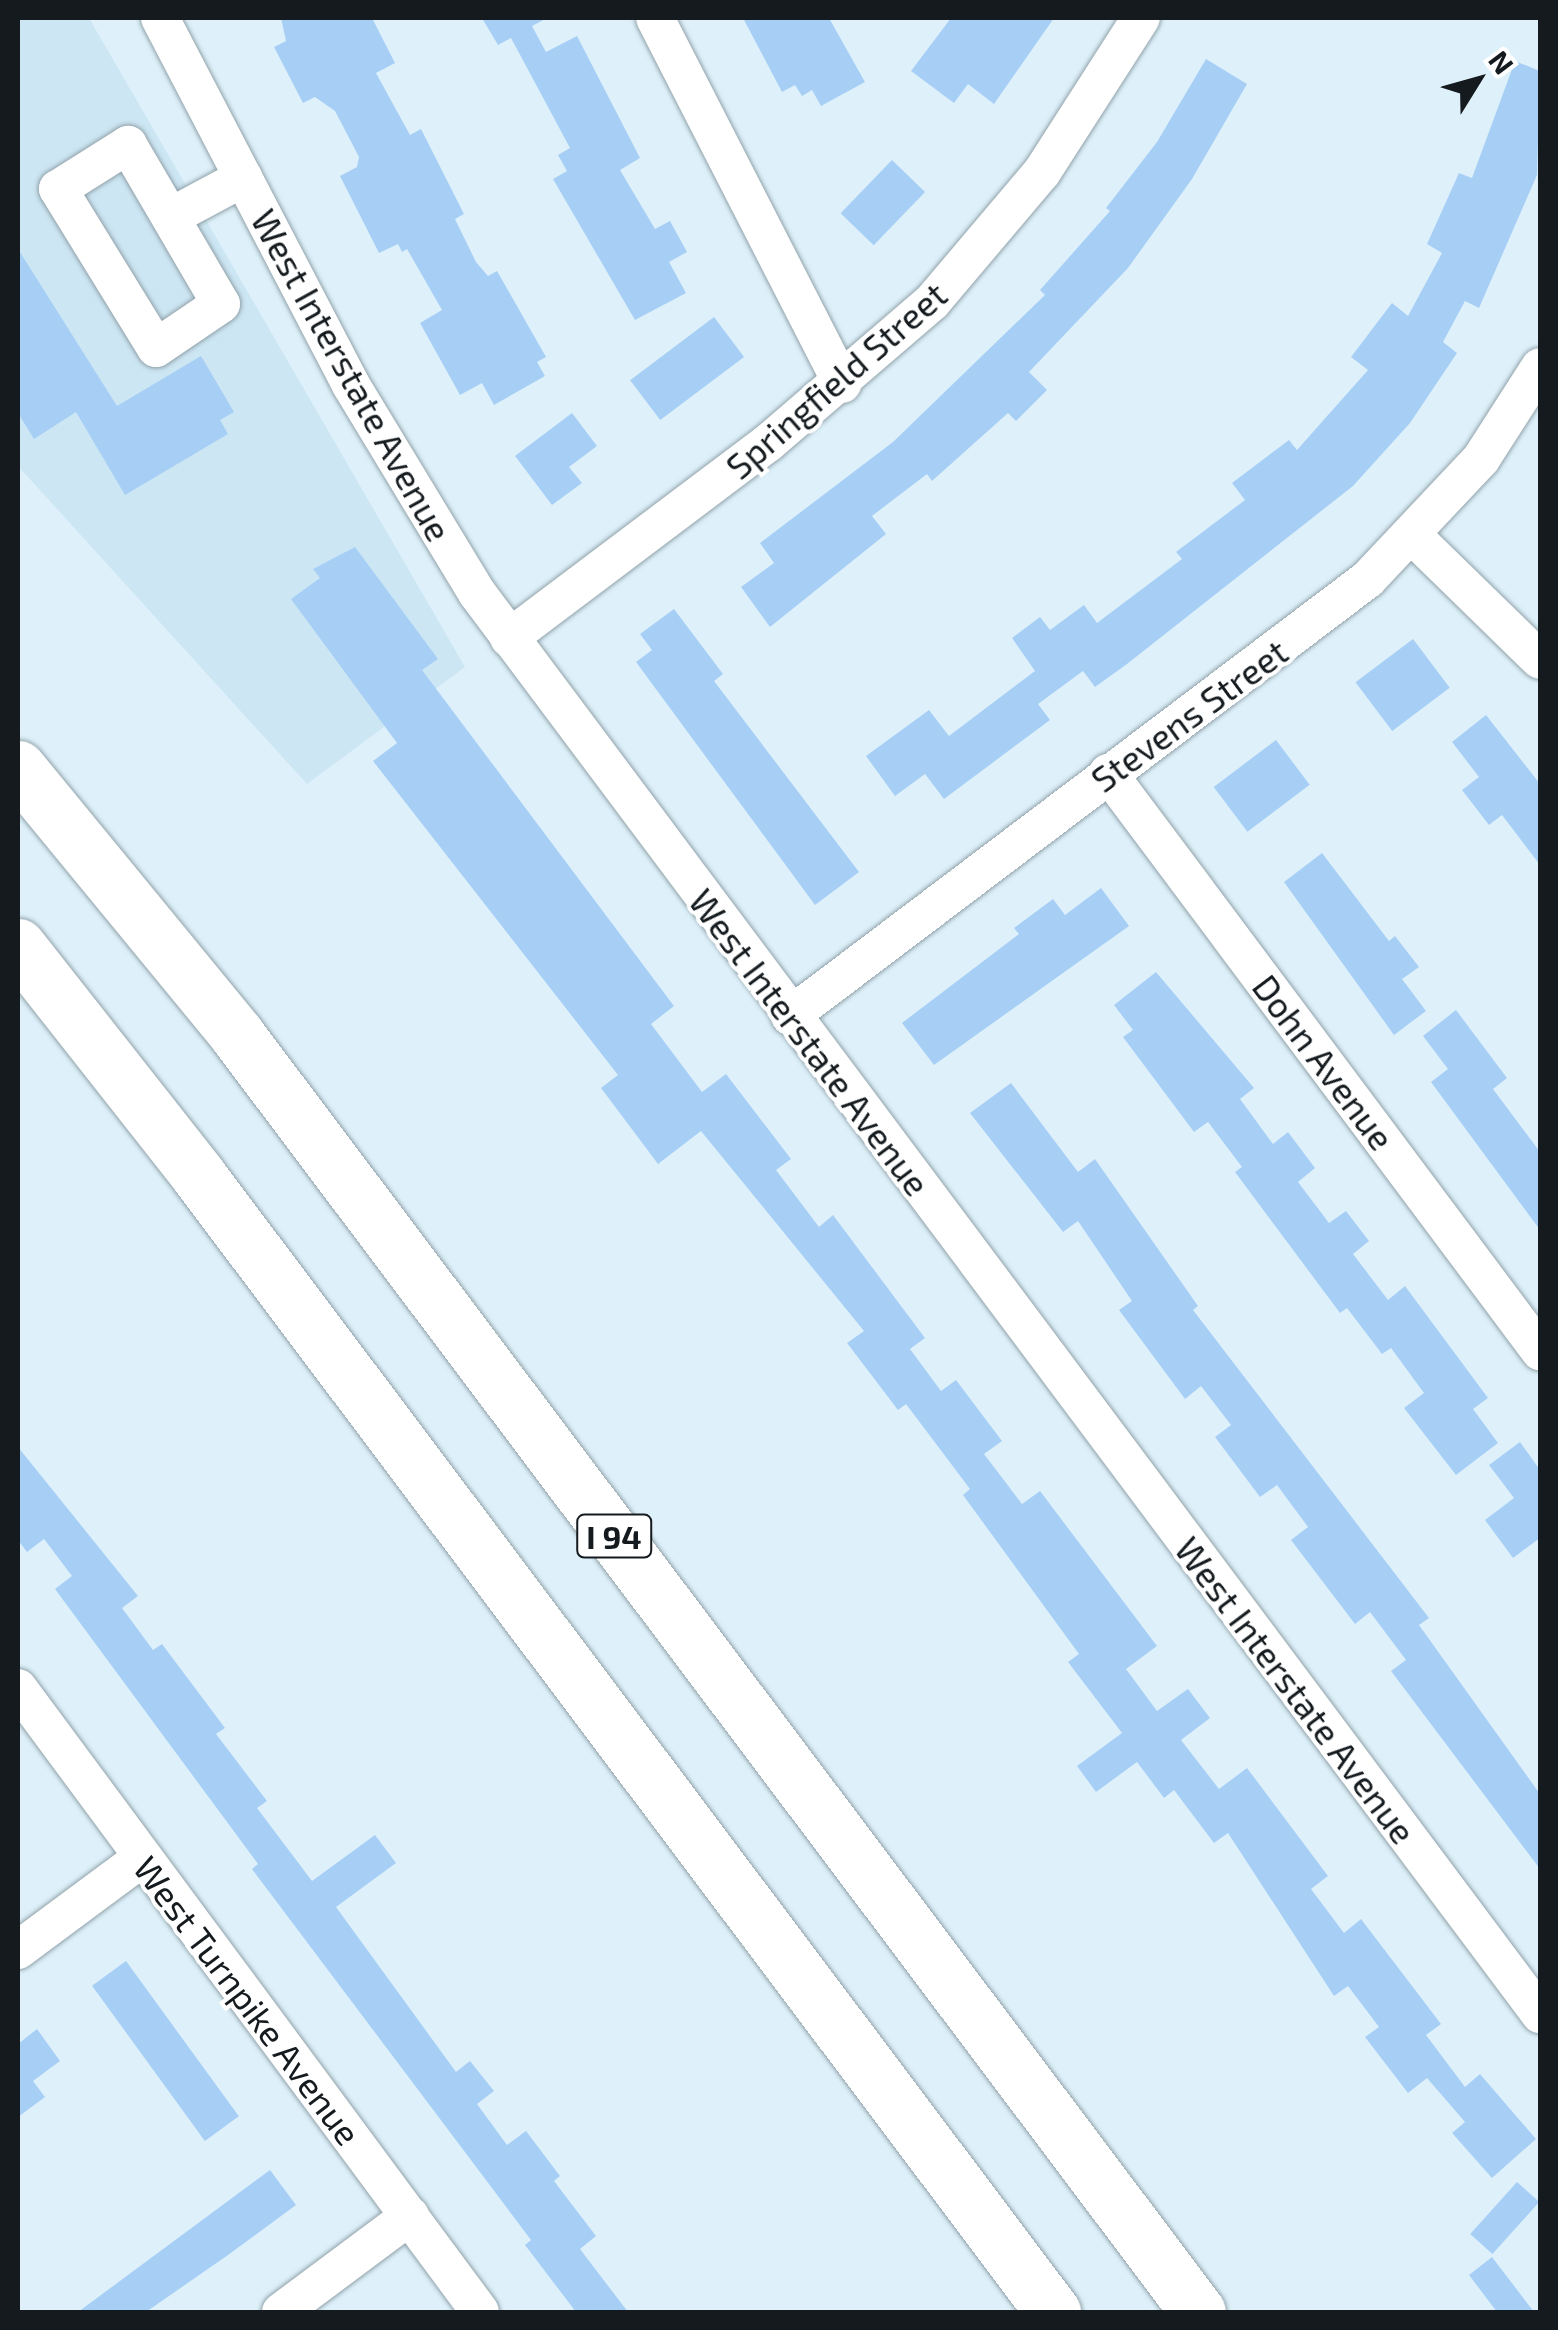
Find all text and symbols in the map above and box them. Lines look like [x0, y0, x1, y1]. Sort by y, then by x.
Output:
north arrow [1428, 30, 1528, 130]
text: N [1482, 44, 1522, 80]
street label: West Interstate Avenue [243, 201, 461, 549]
street label: Springfield Street [717, 273, 955, 487]
street label: Stevens Street [1083, 630, 1295, 800]
street label: West Interstate Avenue [681, 880, 939, 1204]
street label: Dohn Avenue [1244, 966, 1404, 1158]
road number: I 94 [574, 1509, 654, 1563]
street label: West Interstate Avenue [1167, 1528, 1425, 1852]
street label: West Turnpike Avenue [125, 1847, 371, 2153]

